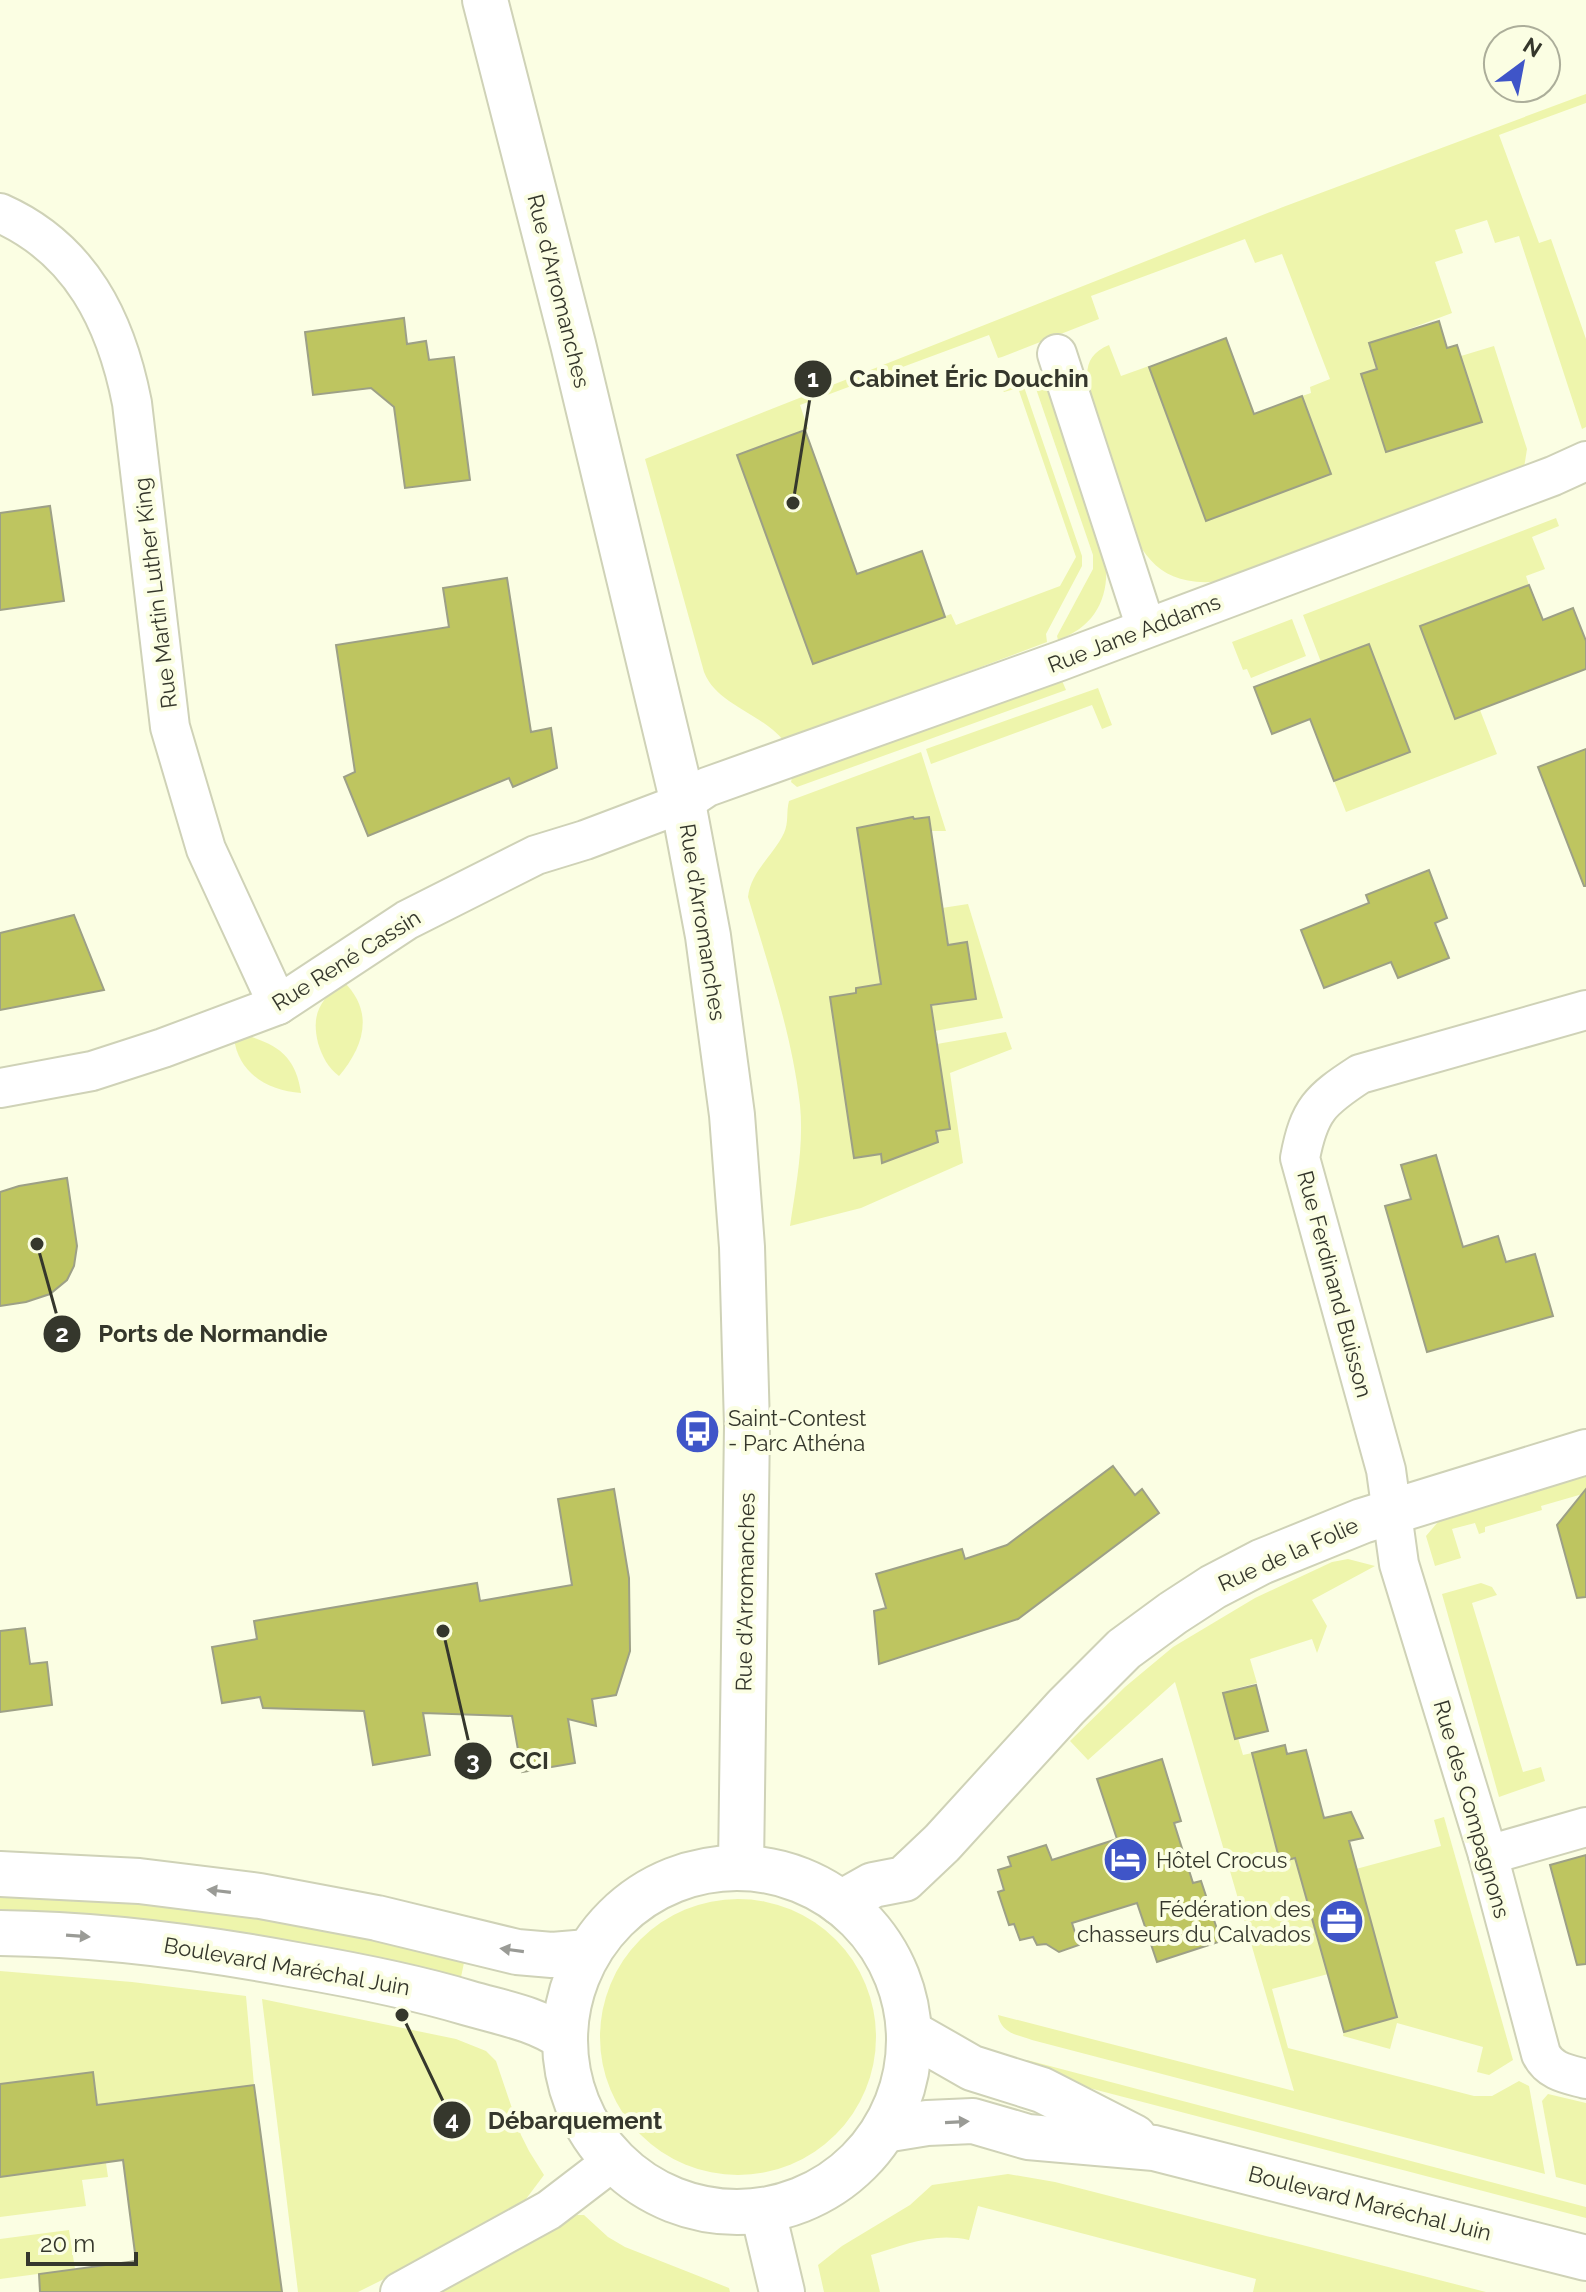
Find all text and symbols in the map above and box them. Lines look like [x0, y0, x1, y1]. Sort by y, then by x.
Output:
north arrow [1482, 24, 1562, 104]
text: N [1519, 32, 1547, 63]
street label: Rue d'Arromanches [522, 191, 596, 391]
callout: Cabinet Éric Douchin [793, 355, 1105, 403]
text: 1 [807, 364, 819, 393]
text: Cabinet Éric Douchin [849, 364, 1089, 393]
street label: Rue Martin Luther King [128, 476, 182, 710]
street label: Rue Jane Addams [1044, 588, 1224, 678]
street label: Rue d'Arromanches [675, 822, 731, 1022]
street label: Rue René Cassin [267, 904, 425, 1016]
street label: Rue Ferdinand Buisson [1292, 1168, 1378, 1400]
callout: Ports de Normandie [42, 1310, 344, 1358]
text: 2 [55, 1319, 69, 1348]
text: Ports de Normandie [98, 1319, 328, 1348]
place label: Saint-Contest - Parc Athéna [728, 1405, 867, 1456]
bus stop icon: Saint-Contest - Parc Athéna [673, 1407, 721, 1455]
street label: Rue d'Arromanches [730, 1492, 760, 1692]
street label: Rue de la Folie [1214, 1511, 1362, 1597]
street label: Rue des Compagnons [1428, 1697, 1516, 1921]
callout: CCI [453, 1737, 564, 1785]
text: 3 [466, 1746, 480, 1775]
text: CCI [509, 1746, 549, 1775]
hotel icon: Hôtel Crocus [1101, 1836, 1149, 1884]
place label: Hôtel Crocus [1156, 1847, 1287, 1873]
one-way arrow [206, 1884, 231, 1897]
place label: Fédération des chasseurs du Calvados [1077, 1896, 1311, 1947]
office icon: Fédération des chasseurs du Calvados [1318, 1898, 1366, 1946]
one-way arrow [66, 1930, 91, 1943]
street label: Boulevard Maréchal Juin [162, 1932, 412, 2000]
one-way arrow [499, 1943, 524, 1956]
callout: Débarquement [432, 2096, 678, 2144]
text: 4 [445, 2106, 459, 2135]
text: Débarquement [488, 2106, 662, 2135]
one-way arrow [944, 2115, 970, 2128]
street label: Boulevard Maréchal Juin [1246, 2160, 1494, 2246]
scale bar [28, 2216, 136, 2266]
text: 20 m [40, 2229, 95, 2258]

